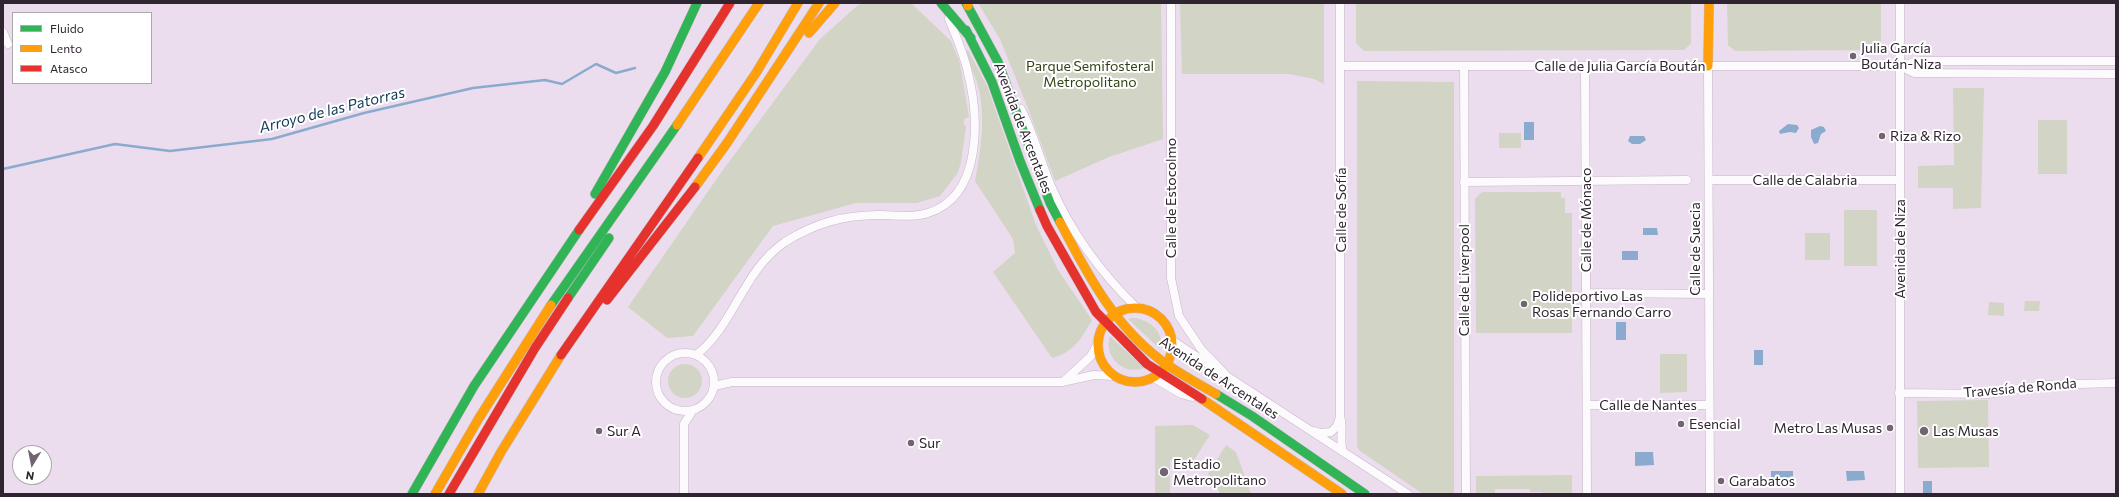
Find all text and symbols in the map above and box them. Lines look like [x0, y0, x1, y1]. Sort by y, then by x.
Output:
legend [12, 12, 152, 84]
text: Fluido [50, 21, 84, 35]
place label: Julia García Boután-Niza [1861, 40, 1942, 72]
text: Lento [50, 41, 82, 55]
marker: Julia García Boután-Niza [1848, 51, 1858, 61]
park label: Parque Semifosteral Metropolitano [1026, 58, 1154, 90]
street label: Calle de Julia García Boután [1535, 58, 1705, 74]
street label: Avenida de Arcentales [990, 60, 1056, 196]
text: Atasco [50, 61, 88, 75]
water label: Arroyo de las Patorras [257, 83, 407, 137]
place label: Riza & Rizo [1890, 128, 1961, 144]
marker: Riza & Rizo [1877, 131, 1887, 141]
street label: Calle de Estocolmo [1163, 138, 1179, 258]
street label: Calle de Sofía [1333, 167, 1349, 253]
street label: Calle de Mónaco [1578, 168, 1594, 272]
street label: Calle de Calabria [1753, 172, 1857, 188]
street label: Avenida de Niza [1892, 199, 1908, 299]
street label: Calle de Suecia [1687, 202, 1703, 296]
street label: Calle de Liverpool [1456, 224, 1472, 336]
place label: Polideportivo Las Rosas Fernando Carro [1532, 288, 1671, 320]
marker: Polideportivo Las Rosas Fernando Carro [1519, 299, 1529, 309]
street label: Avenida de Arcentales [1156, 333, 1282, 423]
street label: Travesía de Ronda [1963, 375, 2077, 401]
street label: Calle de Nantes [1599, 397, 1697, 413]
place label: Esencial [1689, 416, 1740, 432]
marker: Esencial [1676, 419, 1686, 429]
place label: Metro Las Musas [1774, 420, 1882, 436]
place label: Sur A [607, 423, 641, 439]
marker: Metro Las Musas [1885, 423, 1895, 433]
place label: Las Musas [1933, 423, 1999, 439]
marker: Las Musas [1918, 425, 1930, 437]
marker: Sur A [594, 426, 604, 436]
place label: Sur [919, 435, 941, 451]
marker: Sur [906, 438, 916, 448]
north arrow [12, 445, 52, 485]
place label: Estadio Metropolitano [1173, 456, 1266, 488]
marker: Estadio Metropolitano [1158, 466, 1170, 478]
text: N [25, 469, 35, 483]
place label: Garabatos [1729, 473, 1795, 489]
marker: Garabatos [1716, 476, 1726, 486]

